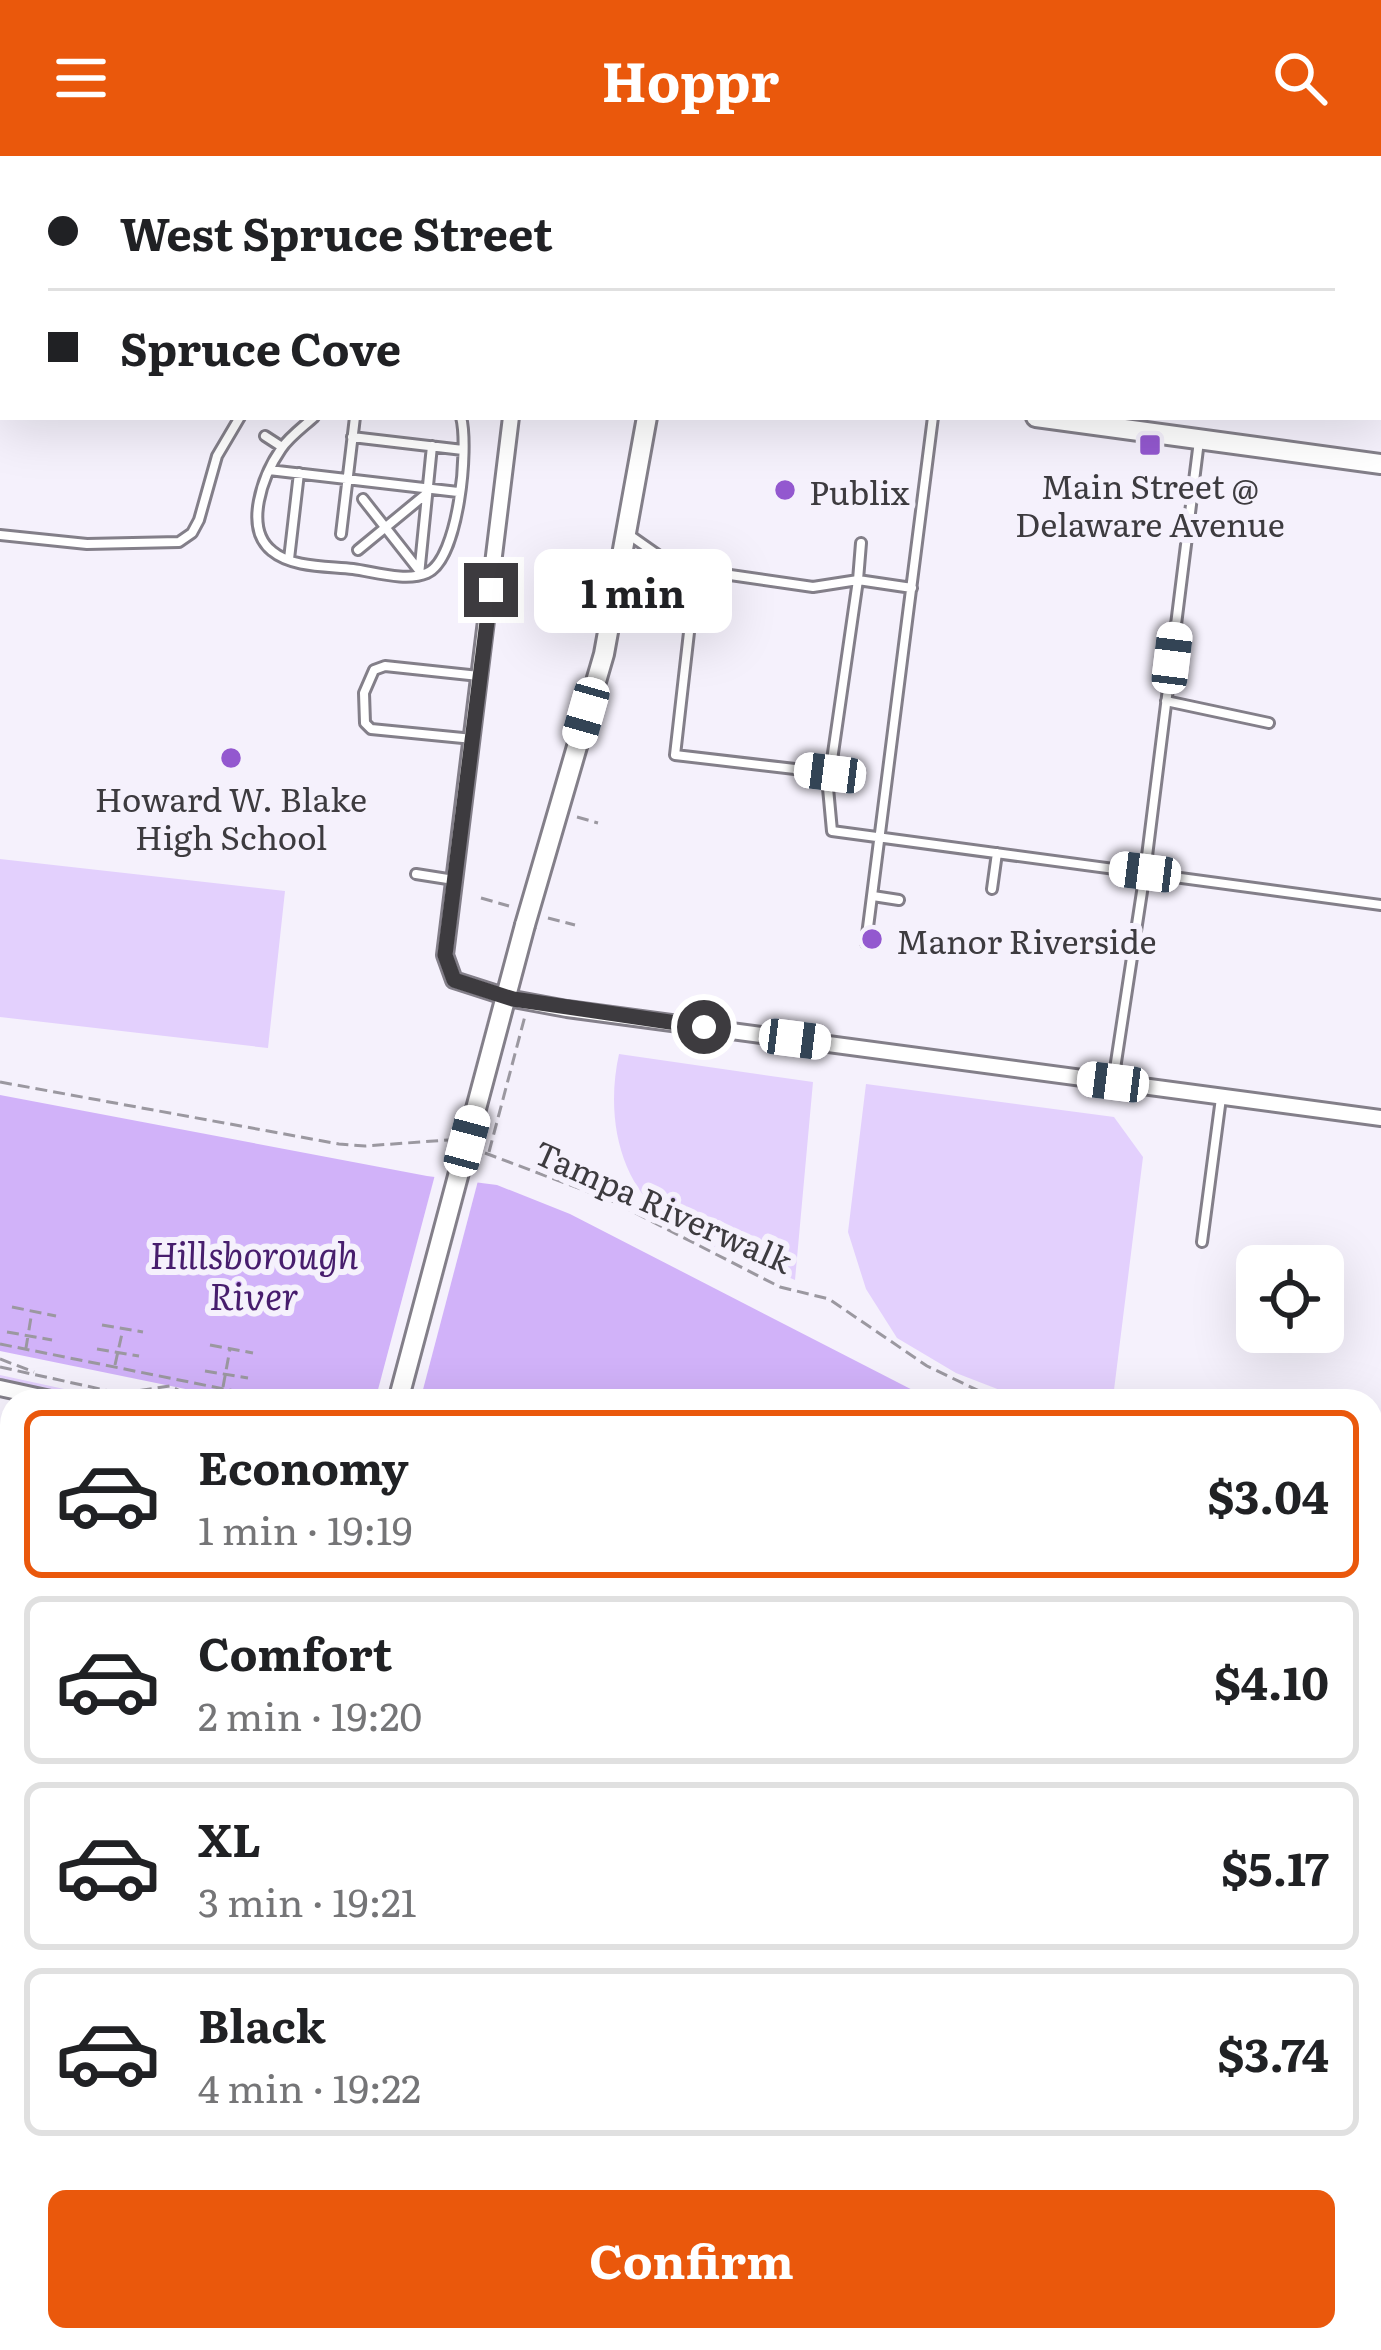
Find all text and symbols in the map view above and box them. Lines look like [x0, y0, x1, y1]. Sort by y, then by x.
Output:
text: Hoppr [602, 38, 779, 119]
icon: menu [48, 45, 114, 111]
icon: search [1267, 45, 1333, 111]
text: West Spruce Street [120, 198, 553, 265]
text: Spruce Cove [120, 313, 401, 380]
marker: Main Street @ Delaware Avenue [1137, 432, 1163, 458]
place label: Main Street @ Delaware Avenue [1015, 460, 1285, 547]
place label: Publix [809, 466, 910, 515]
marker: Publix [772, 477, 798, 503]
callout: 1 min [533, 548, 731, 632]
text: 1 min [581, 562, 685, 620]
route end [464, 563, 518, 617]
car [1150, 620, 1194, 696]
car [559, 673, 613, 753]
marker: Howard W. Blake High School [218, 745, 244, 771]
car [792, 751, 868, 795]
place label: Howard W. Blake High School [95, 773, 367, 860]
car [1107, 850, 1183, 894]
place label: Manor Riverside [896, 915, 1157, 964]
marker: Manor Riverside [859, 926, 885, 952]
route start [677, 1000, 731, 1054]
car [757, 1017, 833, 1061]
car [1075, 1060, 1151, 1104]
car [440, 1102, 494, 1180]
street label: Tampa Riverwalk [527, 1126, 802, 1284]
water label: Hillsborough River [150, 1227, 358, 1321]
map controls [1236, 1245, 1344, 1353]
button: locate [1236, 1245, 1344, 1353]
text: Economy [198, 1432, 409, 1499]
icon: car [54, 1440, 162, 1548]
text: $3.04 [1207, 1461, 1329, 1528]
text: 1 min · 19:19 [198, 1499, 412, 1557]
text: Comfort [198, 1618, 392, 1685]
icon: car [54, 1626, 162, 1734]
text: $4.10 [1214, 1647, 1329, 1714]
text: 2 min · 19:20 [198, 1685, 422, 1743]
text: XL [198, 1804, 261, 1871]
icon: car [54, 1812, 162, 1920]
text: $5.17 [1221, 1833, 1329, 1900]
text: 3 min · 19:21 [198, 1871, 417, 1929]
text: Black [198, 1990, 326, 2057]
icon: car [54, 1998, 162, 2106]
text: $3.74 [1217, 2019, 1329, 2086]
text: 4 min · 19:22 [198, 2057, 421, 2115]
button: Confirm [48, 2190, 1335, 2328]

